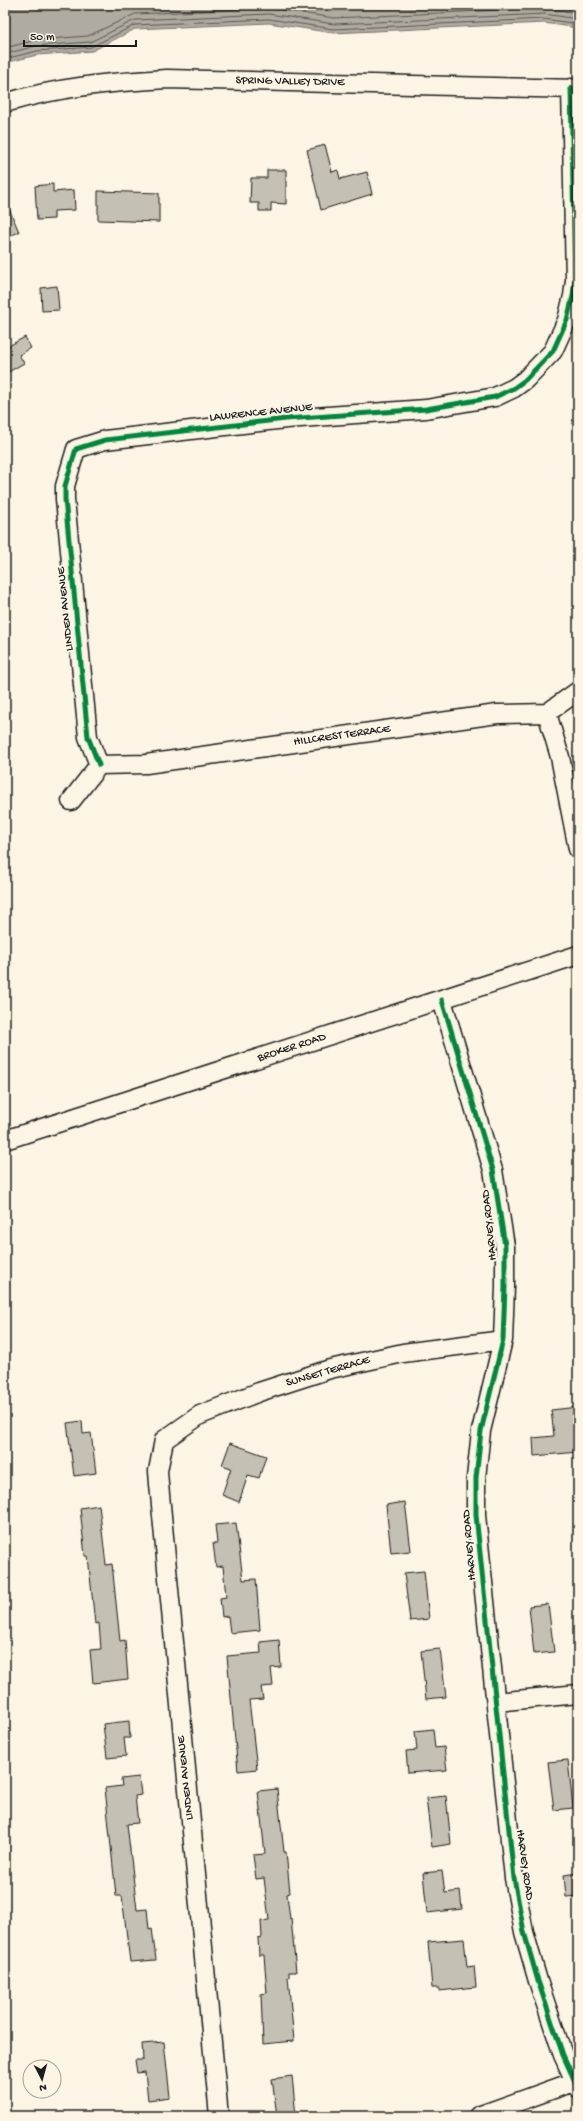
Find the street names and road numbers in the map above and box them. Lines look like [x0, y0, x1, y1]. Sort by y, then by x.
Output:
street label: SPRING VALLEY DRIVE [235, 74, 345, 90]
street label: LAWRENCE AVENUE [209, 401, 314, 425]
street label: LINDEN AVENUE [55, 566, 77, 652]
street label: HILLCREST TERRACE [293, 722, 392, 750]
street label: BROKER ROAD [255, 1030, 328, 1066]
street label: HARVEY ROAD [479, 1189, 501, 1261]
street label: SUNSET TERRACE [284, 1353, 372, 1391]
street label: HARVEY ROAD [460, 1509, 480, 1581]
street label: LINDEN AVENUE [175, 1735, 197, 1821]
street label: HARVEY ROAD [512, 1829, 536, 1901]

